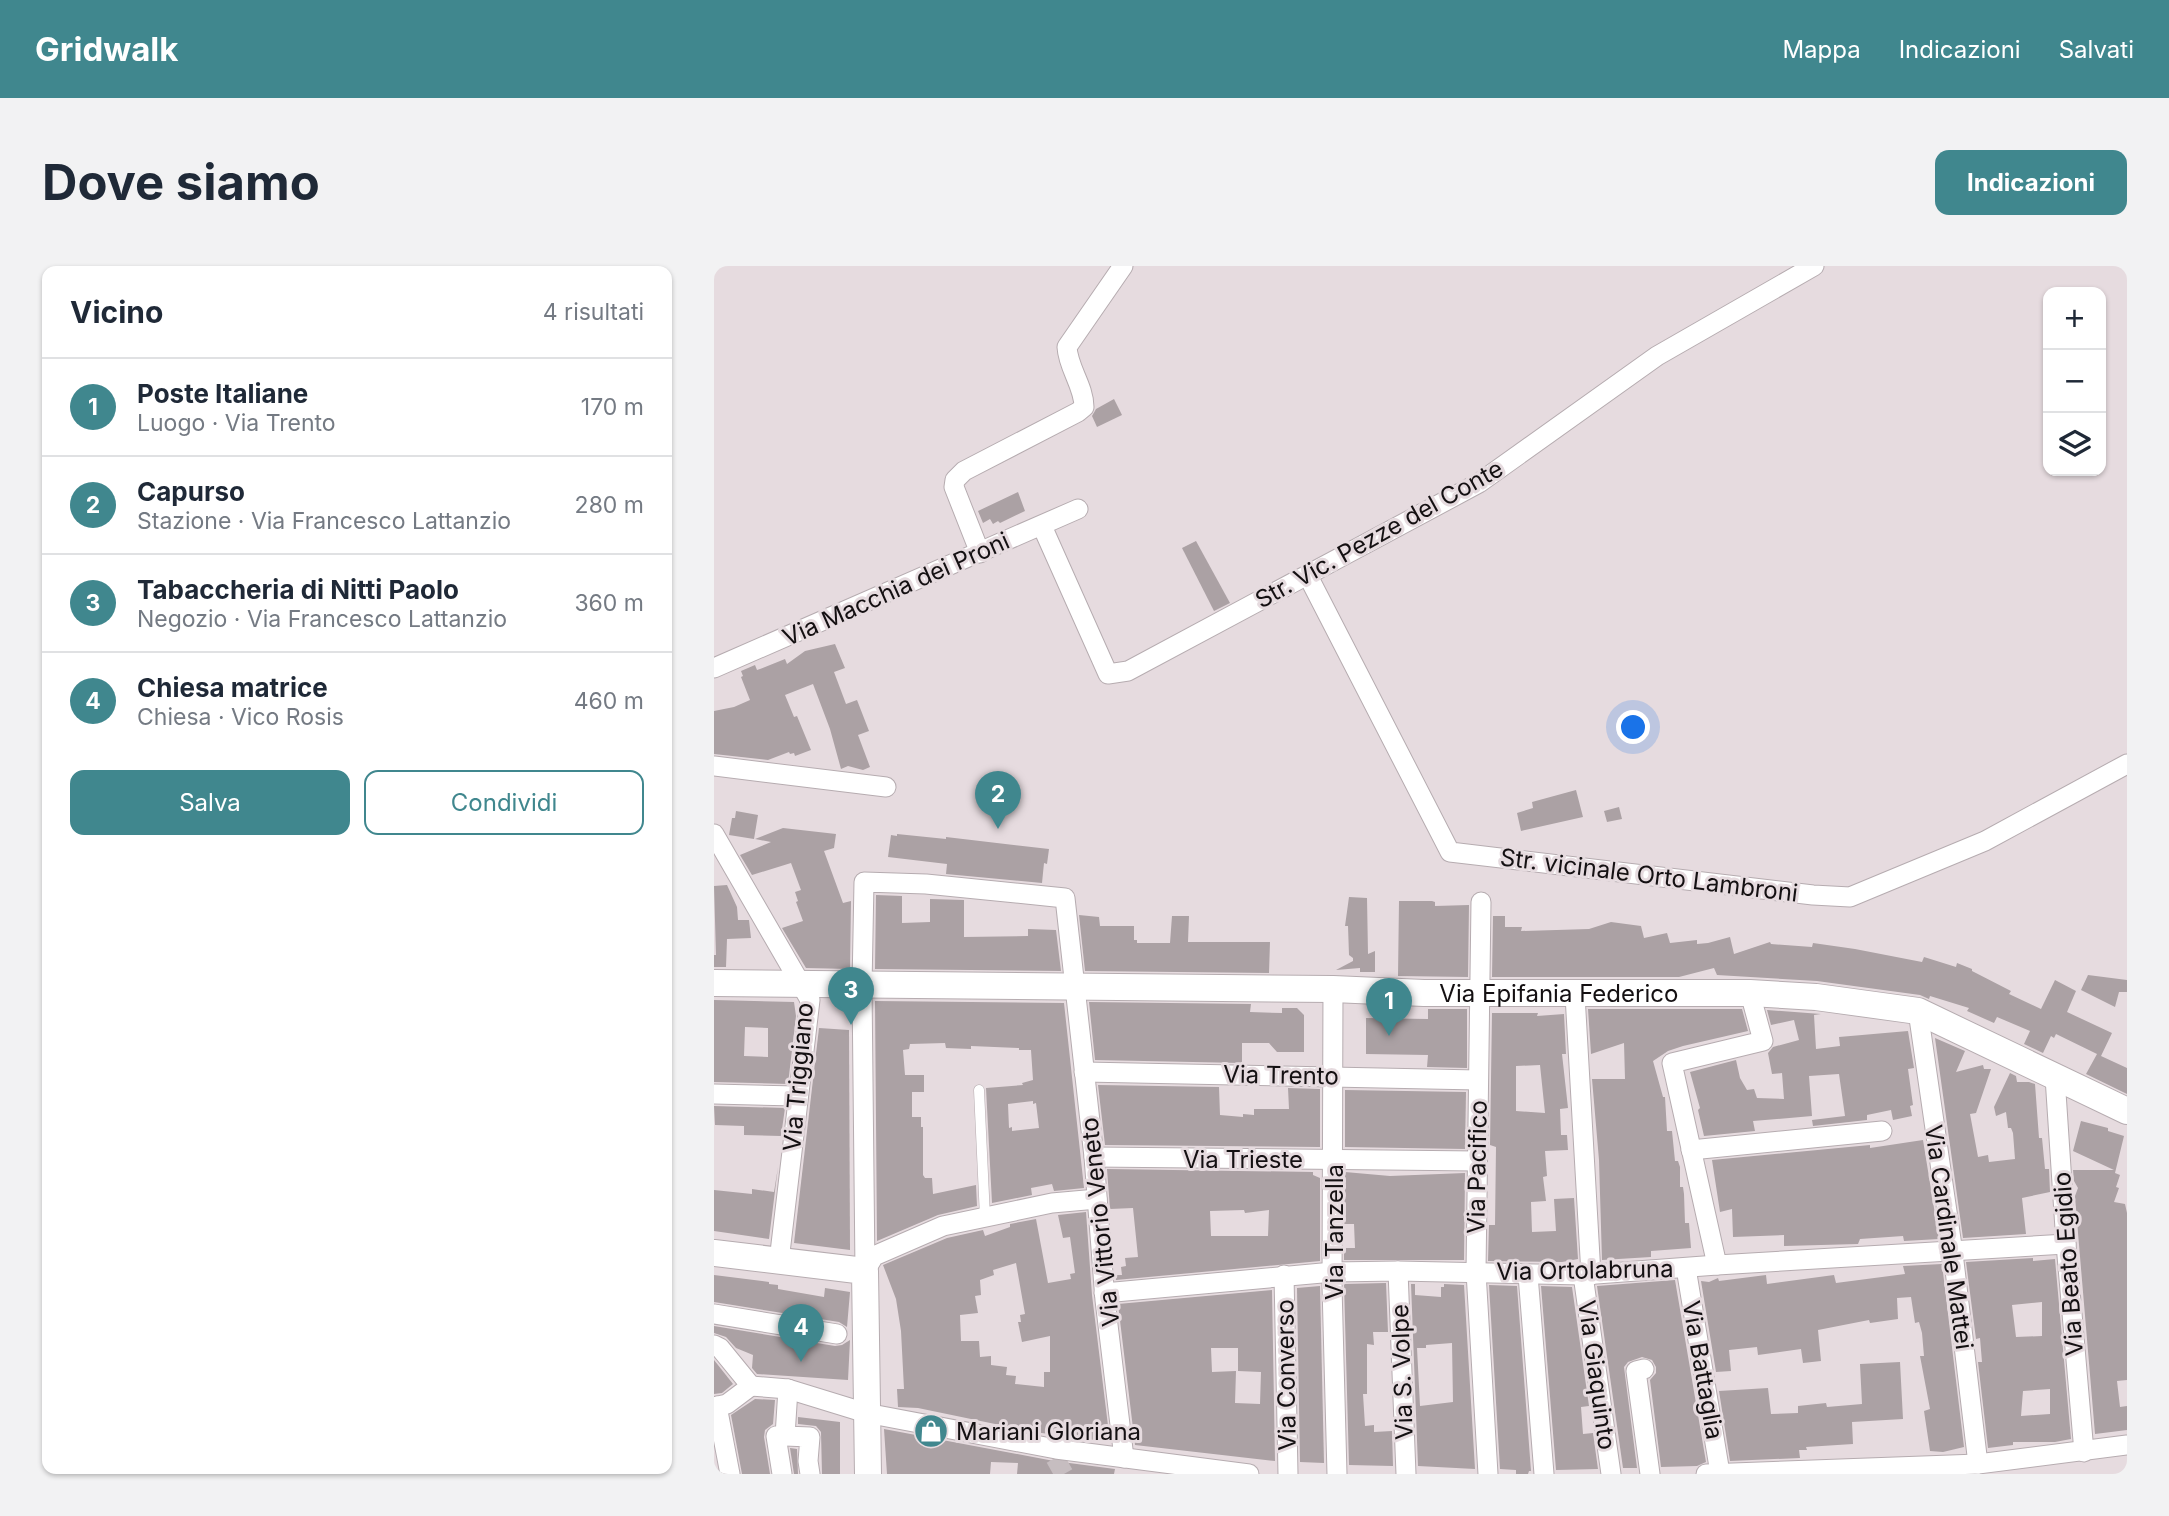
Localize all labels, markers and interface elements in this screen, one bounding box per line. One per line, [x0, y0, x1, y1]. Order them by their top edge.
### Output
text: Gridwalk [35, 29, 178, 69]
text: Mappa [1782, 35, 1861, 64]
text: Indicazioni [1899, 35, 2021, 64]
text: Salvati [2059, 35, 2134, 64]
button: Indicazioni [1935, 150, 2127, 215]
text: Dove siamo [42, 153, 320, 212]
map controls [2043, 287, 2106, 476]
button: + [2043, 287, 2106, 350]
text: Vicino [70, 294, 163, 330]
text: 4 risultati [543, 298, 644, 326]
button: − [2043, 350, 2106, 413]
text: Poste Italiane [137, 378, 308, 409]
text: 1 [88, 393, 98, 421]
text: 170 m [581, 393, 644, 421]
text: Luogo · Via Trento [137, 409, 336, 437]
button: layers [2043, 413, 2106, 476]
street label: Str. Vic. Pezze del Conte [1250, 454, 1508, 614]
text: Capurso [137, 476, 245, 507]
text: 2 [86, 491, 100, 519]
text: 280 m [575, 491, 644, 519]
text: Stazione · Via Francesco Lattanzio [137, 507, 511, 535]
street label: Via Macchia dei Proni [778, 526, 1014, 652]
text: Tabaccheria di Nitti Paolo [137, 574, 459, 605]
text: 3 [86, 589, 100, 617]
text: 360 m [574, 589, 644, 617]
text: Negozio · Via Francesco Lattanzio [137, 605, 507, 633]
text: Chiesa matrice [137, 672, 328, 703]
text: 4 [85, 687, 101, 715]
text: 460 m [574, 687, 644, 715]
text: Chiesa · Vico Rosis [137, 703, 344, 731]
your location [1616, 710, 1650, 744]
button: Salva [70, 770, 350, 835]
button: Condividi [364, 770, 644, 835]
pin: 2 [975, 771, 1021, 829]
street label: Str. vicinale Orto Lambroni [1498, 842, 1800, 908]
pin: 3 [828, 967, 874, 1025]
pin: 1 [1366, 978, 1412, 1036]
street label: Via Epifania Federico [1439, 979, 1678, 1008]
street label: Via Triggiano [777, 1001, 819, 1153]
street label: Via Trento [1223, 1059, 1339, 1091]
street label: Via Pacifico [1461, 1100, 1493, 1234]
street label: Via Vittorio Veneto [1075, 1116, 1125, 1328]
street label: Via Cardinale Mattei [1919, 1123, 1979, 1351]
street label: Via Trieste [1183, 1145, 1303, 1174]
street label: Via Tanzella [1320, 1164, 1349, 1300]
street label: Via Beato Egidio [2047, 1171, 2089, 1357]
street label: Via Ortolabruna [1496, 1254, 1674, 1286]
street label: Via Giaquinto [1572, 1298, 1622, 1452]
street label: Via Battaglia [1677, 1298, 1729, 1442]
street label: Via Converso [1270, 1299, 1302, 1451]
pin: 4 [778, 1304, 824, 1362]
street label: Via S. Volpe [1385, 1304, 1419, 1440]
shop icon: Mariani Gloriana [912, 1412, 950, 1450]
place label: Mariani Gloriana [956, 1417, 1141, 1446]

